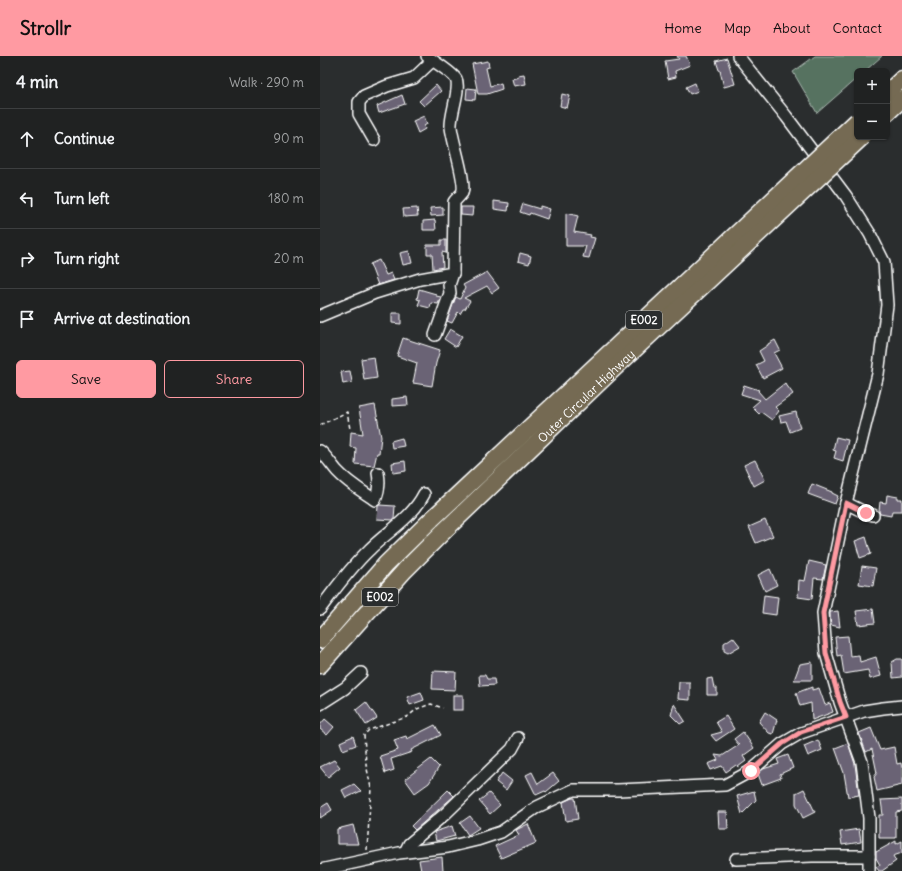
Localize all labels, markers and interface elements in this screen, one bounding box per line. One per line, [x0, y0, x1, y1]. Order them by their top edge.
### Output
text: Strollr [20, 16, 71, 40]
text: Home [664, 19, 702, 37]
text: Map [724, 19, 751, 37]
text: About [773, 19, 811, 37]
text: Contact [833, 19, 882, 37]
map controls [854, 68, 890, 140]
button: + [854, 68, 890, 104]
text: 4 min [16, 71, 58, 93]
text: Walk · 290 m [229, 74, 304, 91]
button: − [854, 104, 890, 140]
icon: ahead [16, 128, 38, 150]
text: Continue [54, 129, 115, 148]
text: 90 m [273, 130, 304, 147]
icon: left [16, 188, 38, 210]
text: Turn left [54, 189, 109, 208]
text: 180 m [268, 190, 304, 207]
icon: right [16, 248, 38, 270]
text: Turn right [54, 249, 119, 268]
text: 20 m [274, 250, 304, 267]
icon: arrive [16, 308, 38, 330]
text: Arrive at destination [54, 309, 190, 328]
road number: E002 [626, 311, 662, 329]
street label: Outer Circular Highway [534, 346, 637, 445]
button: Save [16, 360, 156, 398]
button: Share [164, 360, 304, 398]
route end [857, 504, 875, 522]
road number: E002 [362, 588, 398, 606]
route start [742, 762, 760, 780]

